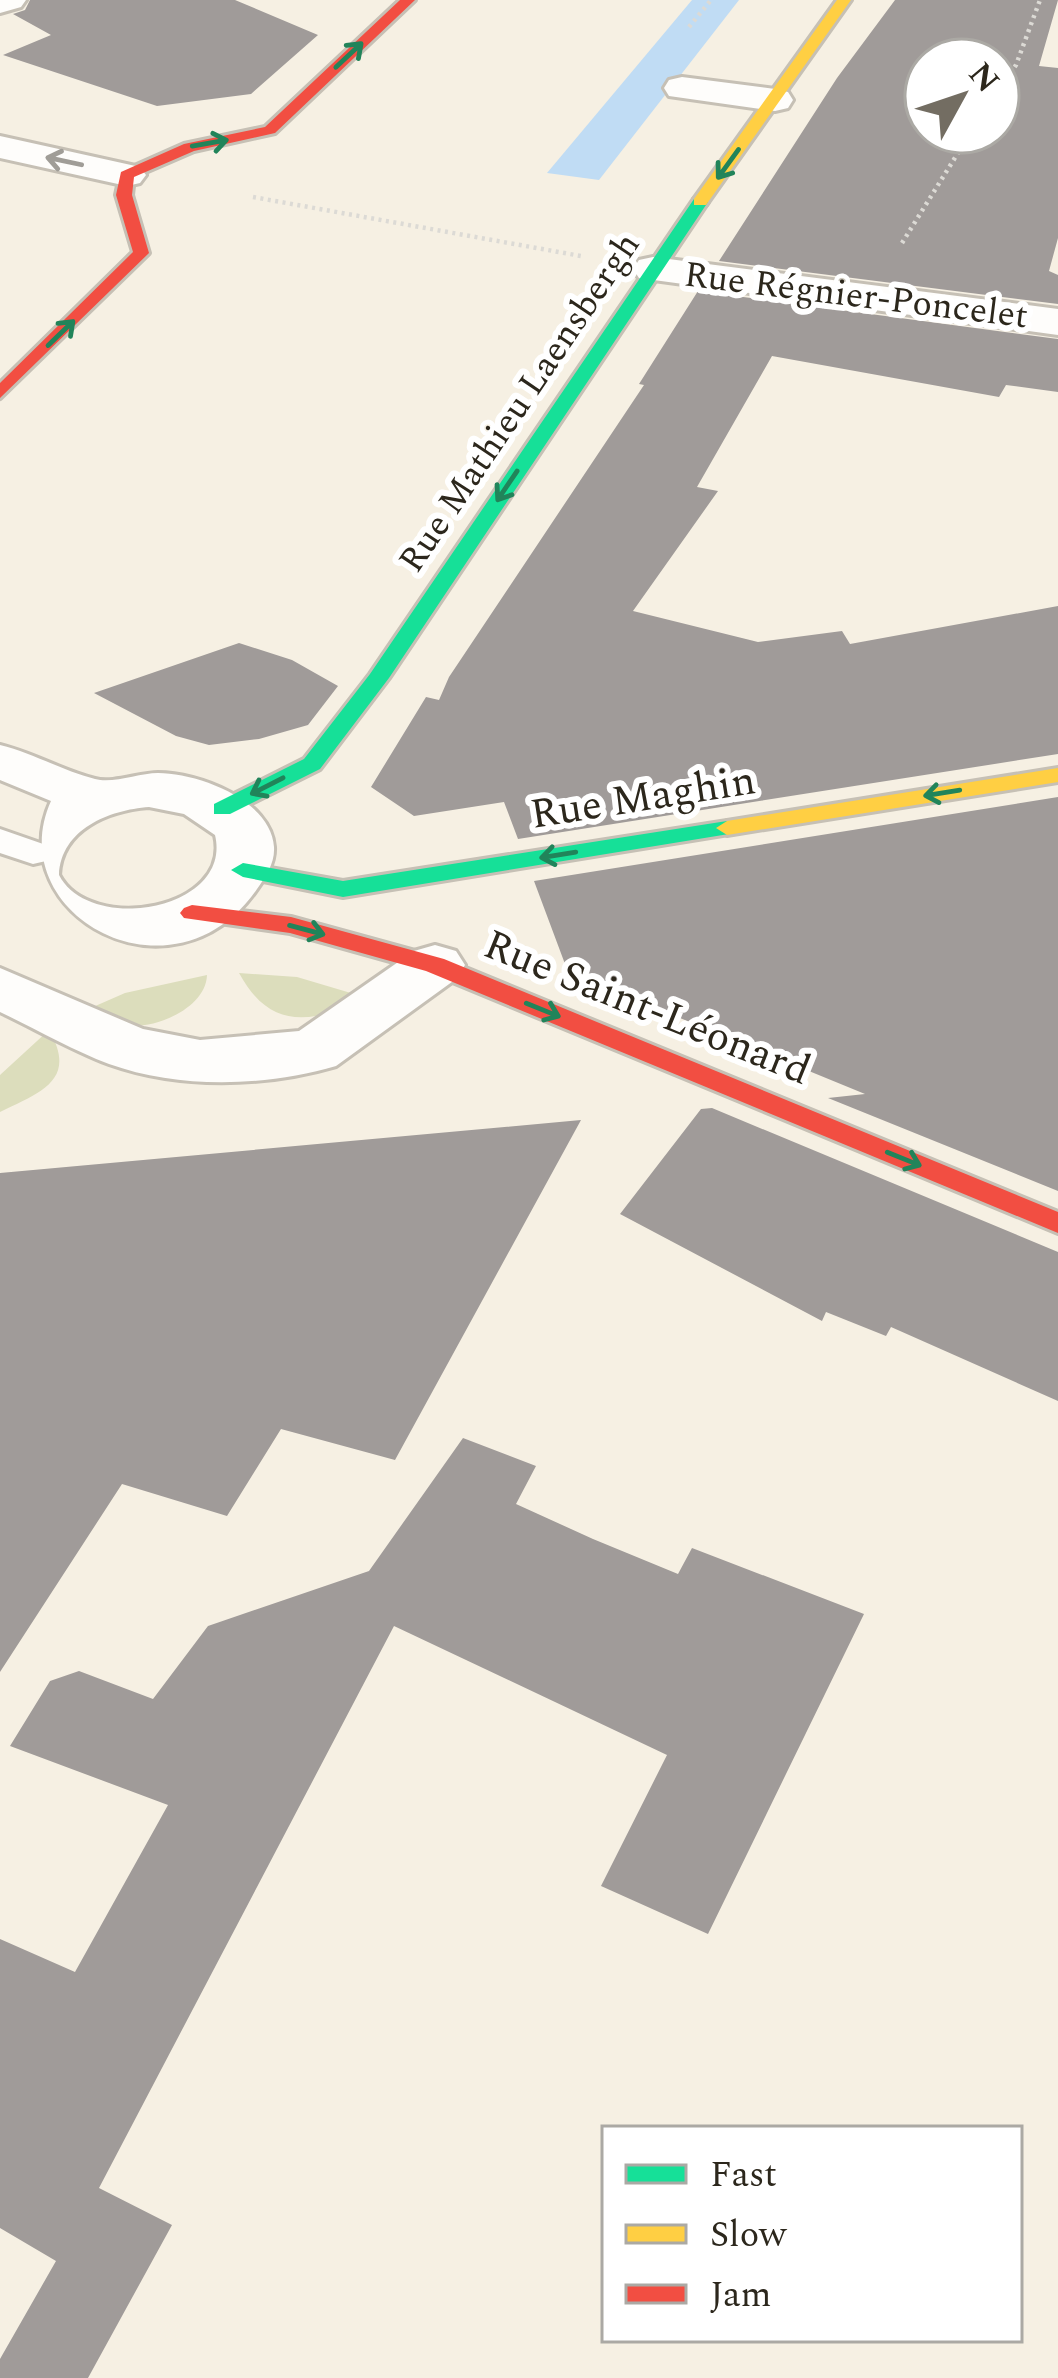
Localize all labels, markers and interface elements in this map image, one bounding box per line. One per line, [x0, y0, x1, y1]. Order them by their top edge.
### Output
north arrow [902, 36, 1022, 156]
one-way arrow [334, 42, 364, 70]
text: N [956, 52, 1011, 104]
one-way arrow [189, 131, 228, 153]
one-way arrow [716, 147, 741, 180]
one-way arrow [45, 148, 83, 171]
street label: Rue Mathieu Laensbergh [385, 222, 655, 584]
street label: Rue Régnier-Poncelet [681, 248, 1031, 344]
one-way arrow [46, 319, 75, 347]
one-way arrow [495, 468, 520, 502]
street label: Rue Maghin [526, 749, 760, 847]
one-way arrow [250, 776, 286, 799]
one-way arrow [924, 782, 963, 805]
one-way arrow [539, 844, 578, 867]
street label: Rue Saint-Léonard [474, 914, 820, 1102]
one-way arrow [288, 920, 326, 942]
one-way arrow [524, 1001, 561, 1022]
one-way arrow [884, 1150, 921, 1171]
legend [602, 2126, 1022, 2342]
text: Fast [710, 2148, 777, 2203]
text: Slow [710, 2208, 787, 2263]
text: Jam [710, 2268, 772, 2323]

